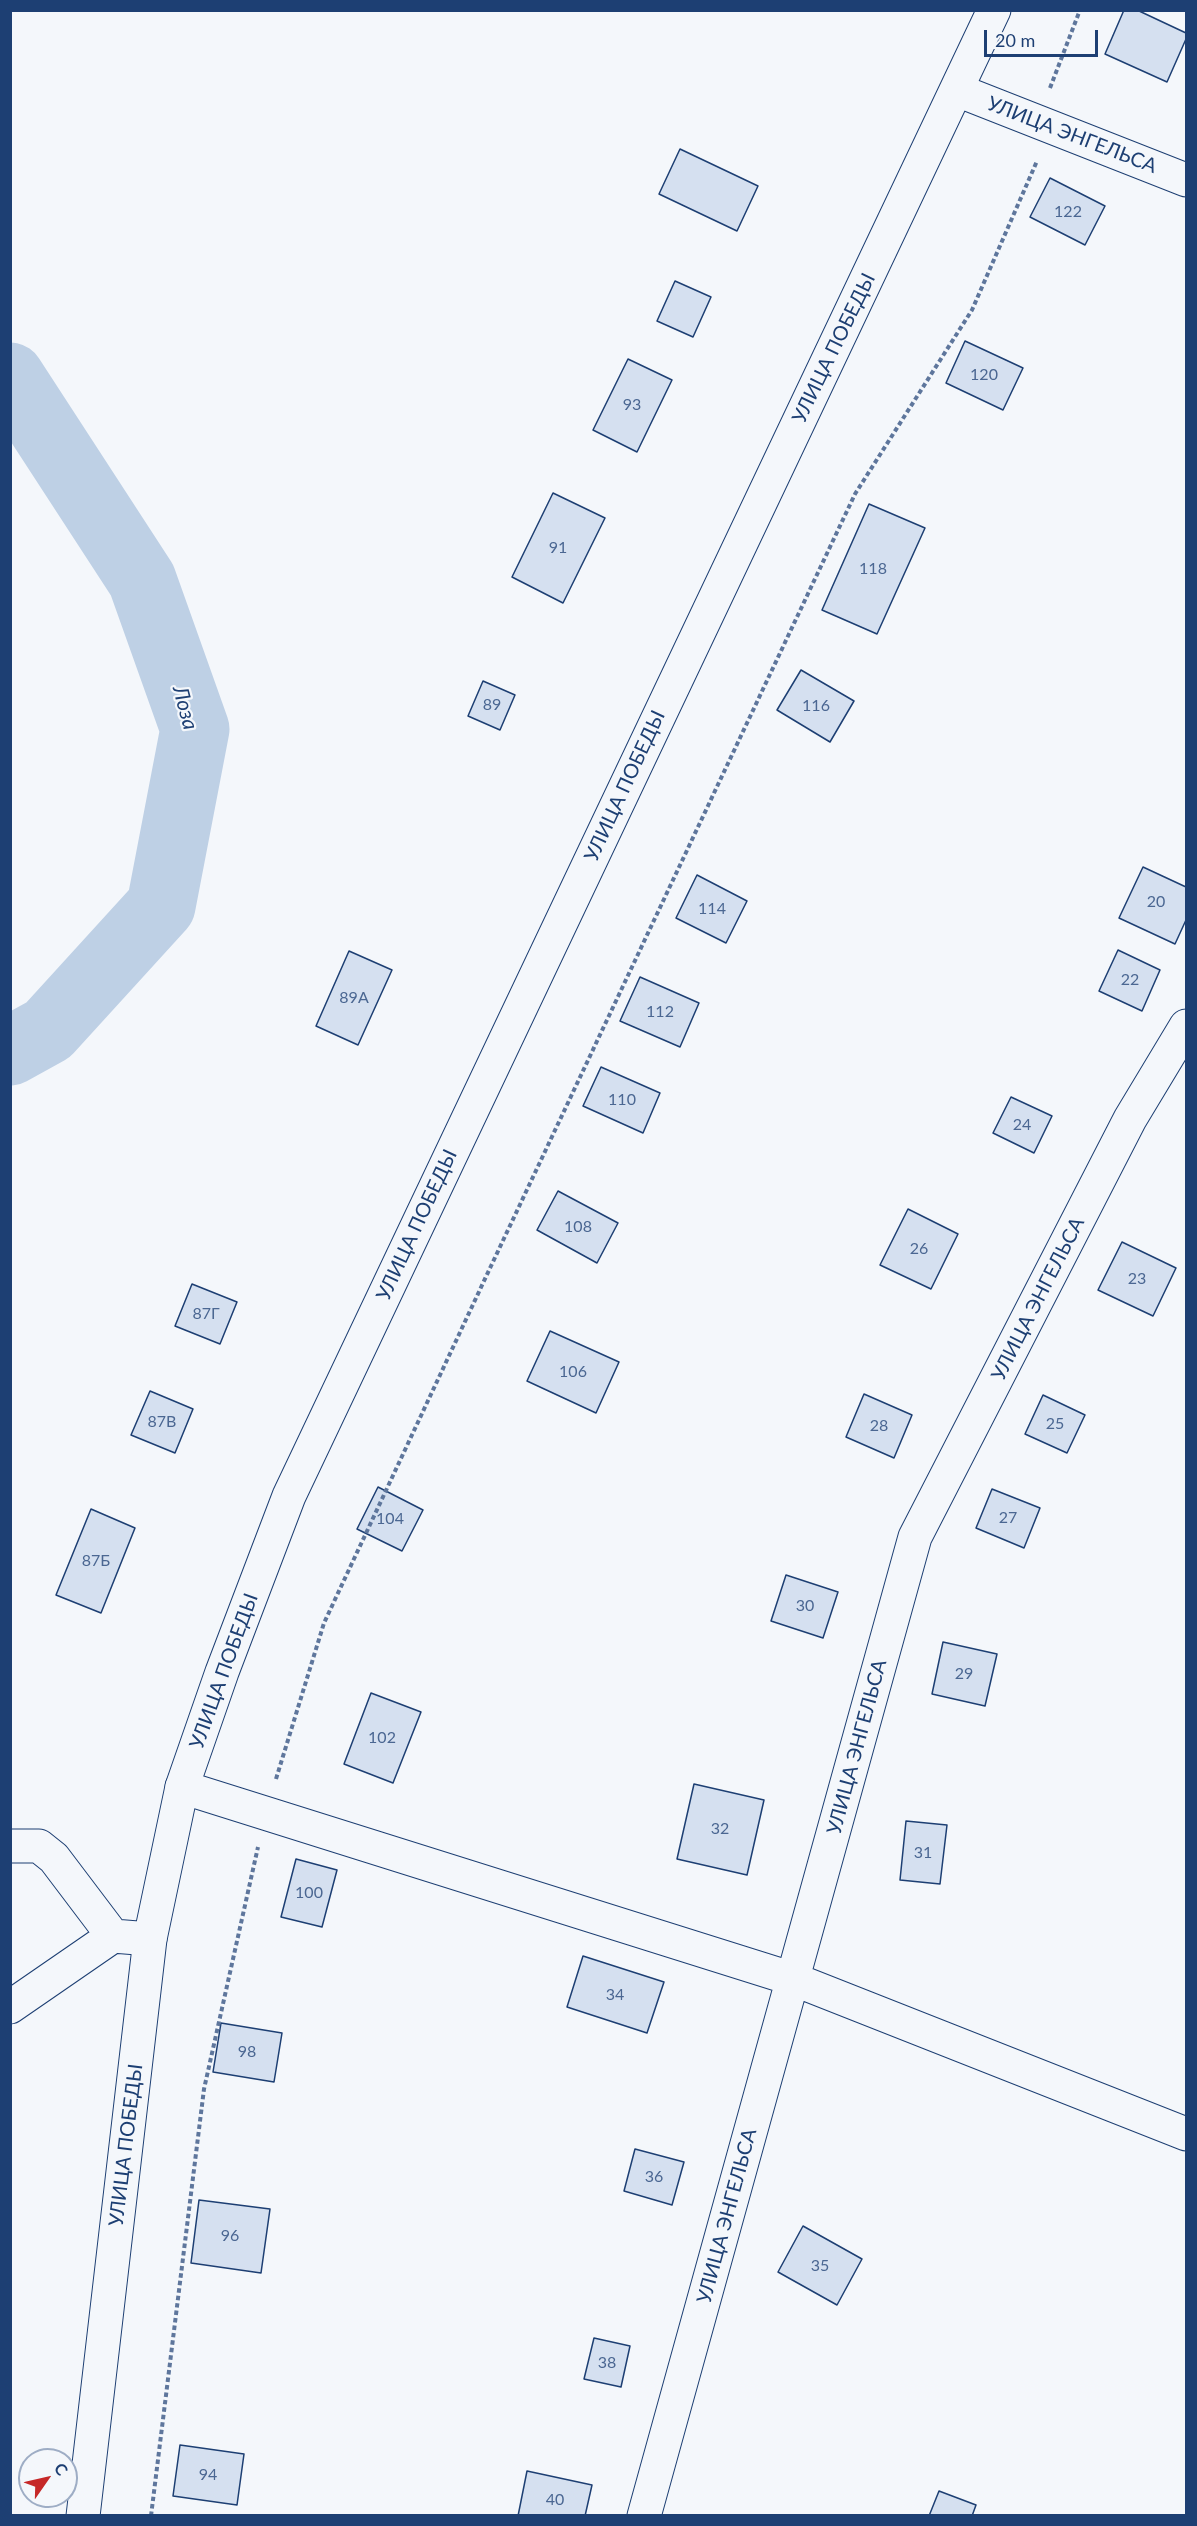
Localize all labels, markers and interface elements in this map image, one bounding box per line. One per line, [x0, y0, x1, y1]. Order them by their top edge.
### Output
scale bar [987, 18, 1101, 56]
text: 20 m [995, 29, 1035, 51]
street label: УЛИЦА ЭНГЕЛЬСА [984, 92, 1160, 178]
house number: 122 [1054, 202, 1082, 222]
street label: УЛИЦА ПОБЕДЫ [787, 269, 881, 427]
house number: 120 [970, 365, 998, 385]
house number: 93 [623, 395, 641, 415]
house number: 91 [549, 538, 567, 558]
house number: 118 [859, 559, 887, 579]
water label: Лоза [167, 683, 203, 733]
house number: 89 [483, 695, 501, 715]
house number: 116 [802, 696, 830, 716]
street label: УЛИЦА ПОБЕДЫ [580, 707, 670, 865]
house number: 20 [1147, 892, 1165, 912]
house number: 114 [698, 899, 726, 919]
house number: 22 [1121, 970, 1139, 990]
house number: 89А [339, 988, 369, 1008]
house number: 112 [646, 1002, 674, 1022]
house number: 110 [608, 1090, 636, 1110]
house number: 24 [1013, 1115, 1031, 1135]
street label: УЛИЦА ПОБЕДЫ [372, 1146, 462, 1304]
street label: УЛИЦА ЭНГЕЛЬСА [986, 1213, 1090, 1385]
house number: 108 [564, 1217, 592, 1237]
house number: 26 [910, 1239, 928, 1259]
house number: 23 [1128, 1269, 1146, 1289]
house number: 87Г [192, 1304, 220, 1324]
house number: 106 [559, 1362, 587, 1382]
house number: 87В [148, 1412, 176, 1432]
house number: 25 [1046, 1414, 1064, 1434]
house number: 28 [870, 1416, 888, 1436]
house number: 27 [999, 1508, 1017, 1528]
house number: 104 [376, 1509, 404, 1529]
house number: 87Б [82, 1551, 110, 1571]
street label: УЛИЦА ПОБЕДЫ [185, 1590, 263, 1752]
house number: 30 [796, 1596, 814, 1616]
street label: УЛИЦА ЭНГЕЛЬСА [822, 1657, 892, 1837]
house number: 29 [955, 1664, 973, 1684]
house number: 102 [368, 1728, 396, 1748]
house number: 32 [711, 1819, 729, 1839]
house number: 31 [914, 1843, 932, 1863]
house number: 100 [295, 1883, 323, 1903]
house number: 34 [606, 1985, 624, 2005]
house number: 98 [238, 2042, 256, 2062]
street label: УЛИЦА ПОБЕДЫ [104, 2062, 148, 2228]
street label: УЛИЦА ЭНГЕЛЬСА [692, 2126, 762, 2306]
house number: 36 [645, 2167, 663, 2187]
house number: 96 [221, 2226, 239, 2246]
house number: 35 [811, 2256, 829, 2276]
house number: 38 [598, 2353, 616, 2373]
north arrow [18, 2448, 78, 2508]
text: С [51, 2459, 73, 2478]
house number: 94 [199, 2465, 217, 2485]
house number: 40 [546, 2490, 564, 2510]

